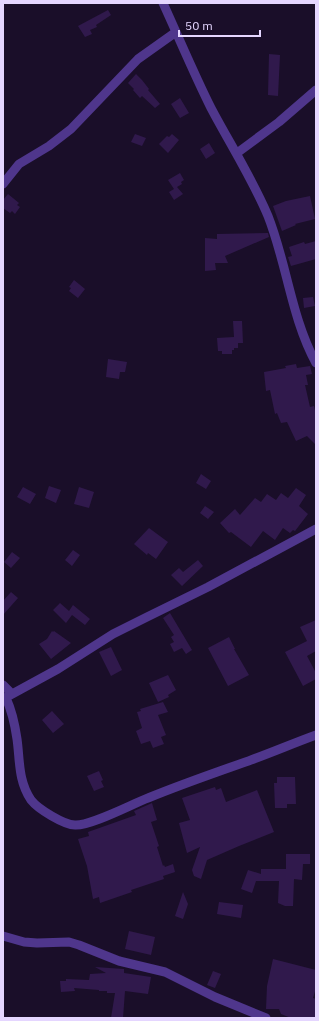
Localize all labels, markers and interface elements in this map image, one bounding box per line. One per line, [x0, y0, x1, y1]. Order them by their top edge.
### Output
scale bar [179, 12, 260, 38]
text: 50 m [185, 18, 213, 33]

